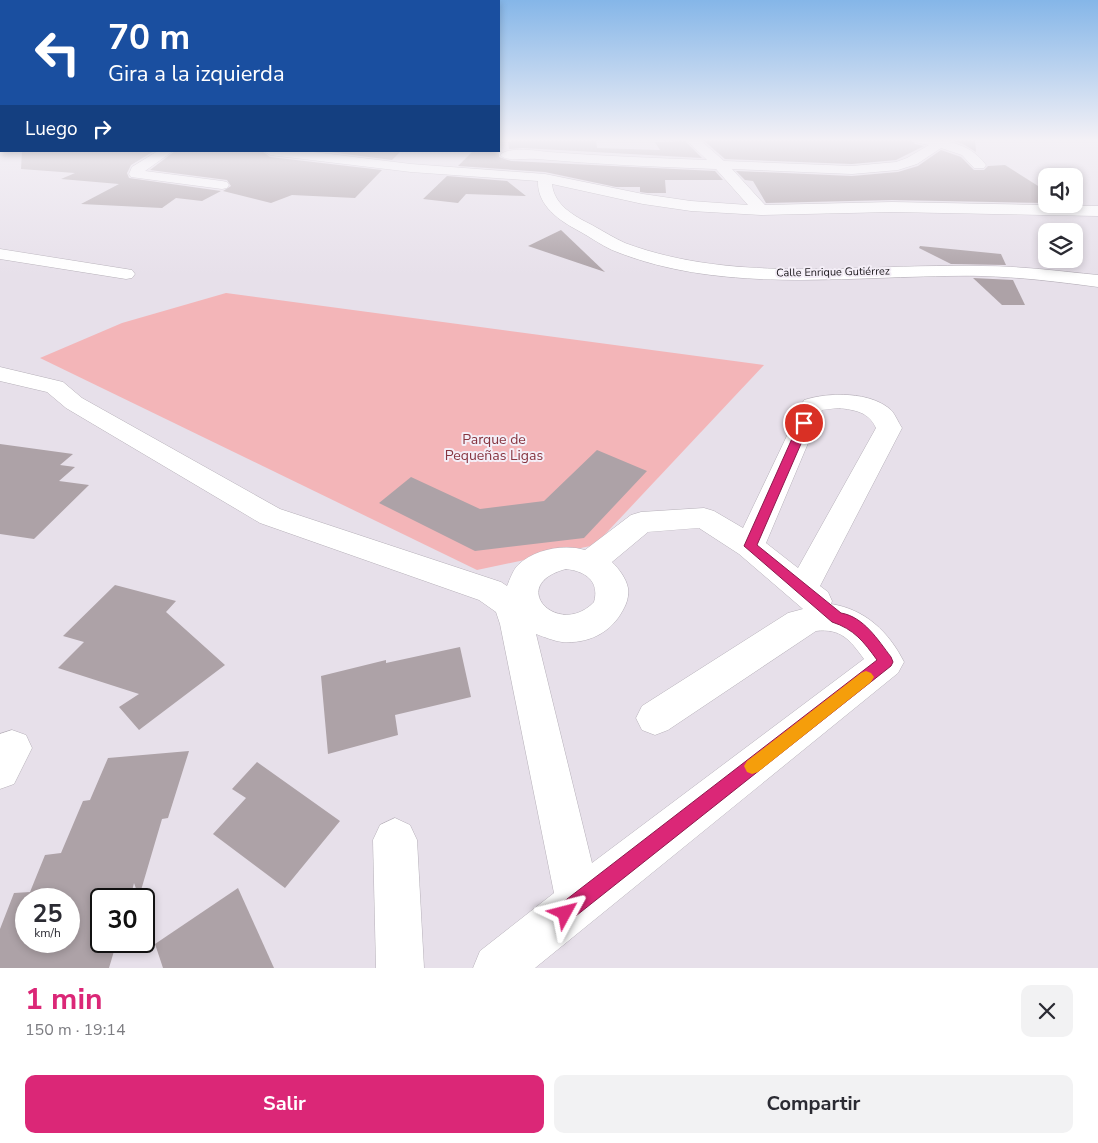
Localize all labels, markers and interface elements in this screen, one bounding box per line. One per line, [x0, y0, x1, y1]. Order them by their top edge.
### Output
text: 70 m [108, 14, 190, 61]
icon: left [25, 20, 90, 85]
text: Gira a la izquierda [108, 59, 285, 89]
icon: right [88, 115, 116, 143]
text: Luego [25, 116, 78, 142]
map controls [1038, 168, 1083, 268]
button: sound [1038, 168, 1083, 213]
button: layers [1038, 223, 1083, 268]
street label: Calle Enrique Gutiérrez [776, 264, 890, 280]
pin [783, 402, 825, 444]
icon: arrive [790, 409, 818, 437]
park label: Parque de Pequeñas Ligas [445, 430, 543, 465]
position arrow [538, 886, 590, 938]
speed limit sign: 30 [90, 888, 155, 953]
text: 25 [32, 897, 63, 931]
text: km/h [34, 925, 61, 941]
text: 1 min [25, 979, 103, 1020]
button: close [1021, 985, 1073, 1037]
text: 150 m · 19:14 [25, 1019, 126, 1041]
button: Salir [25, 1075, 544, 1133]
button: Compartir [554, 1075, 1073, 1133]

